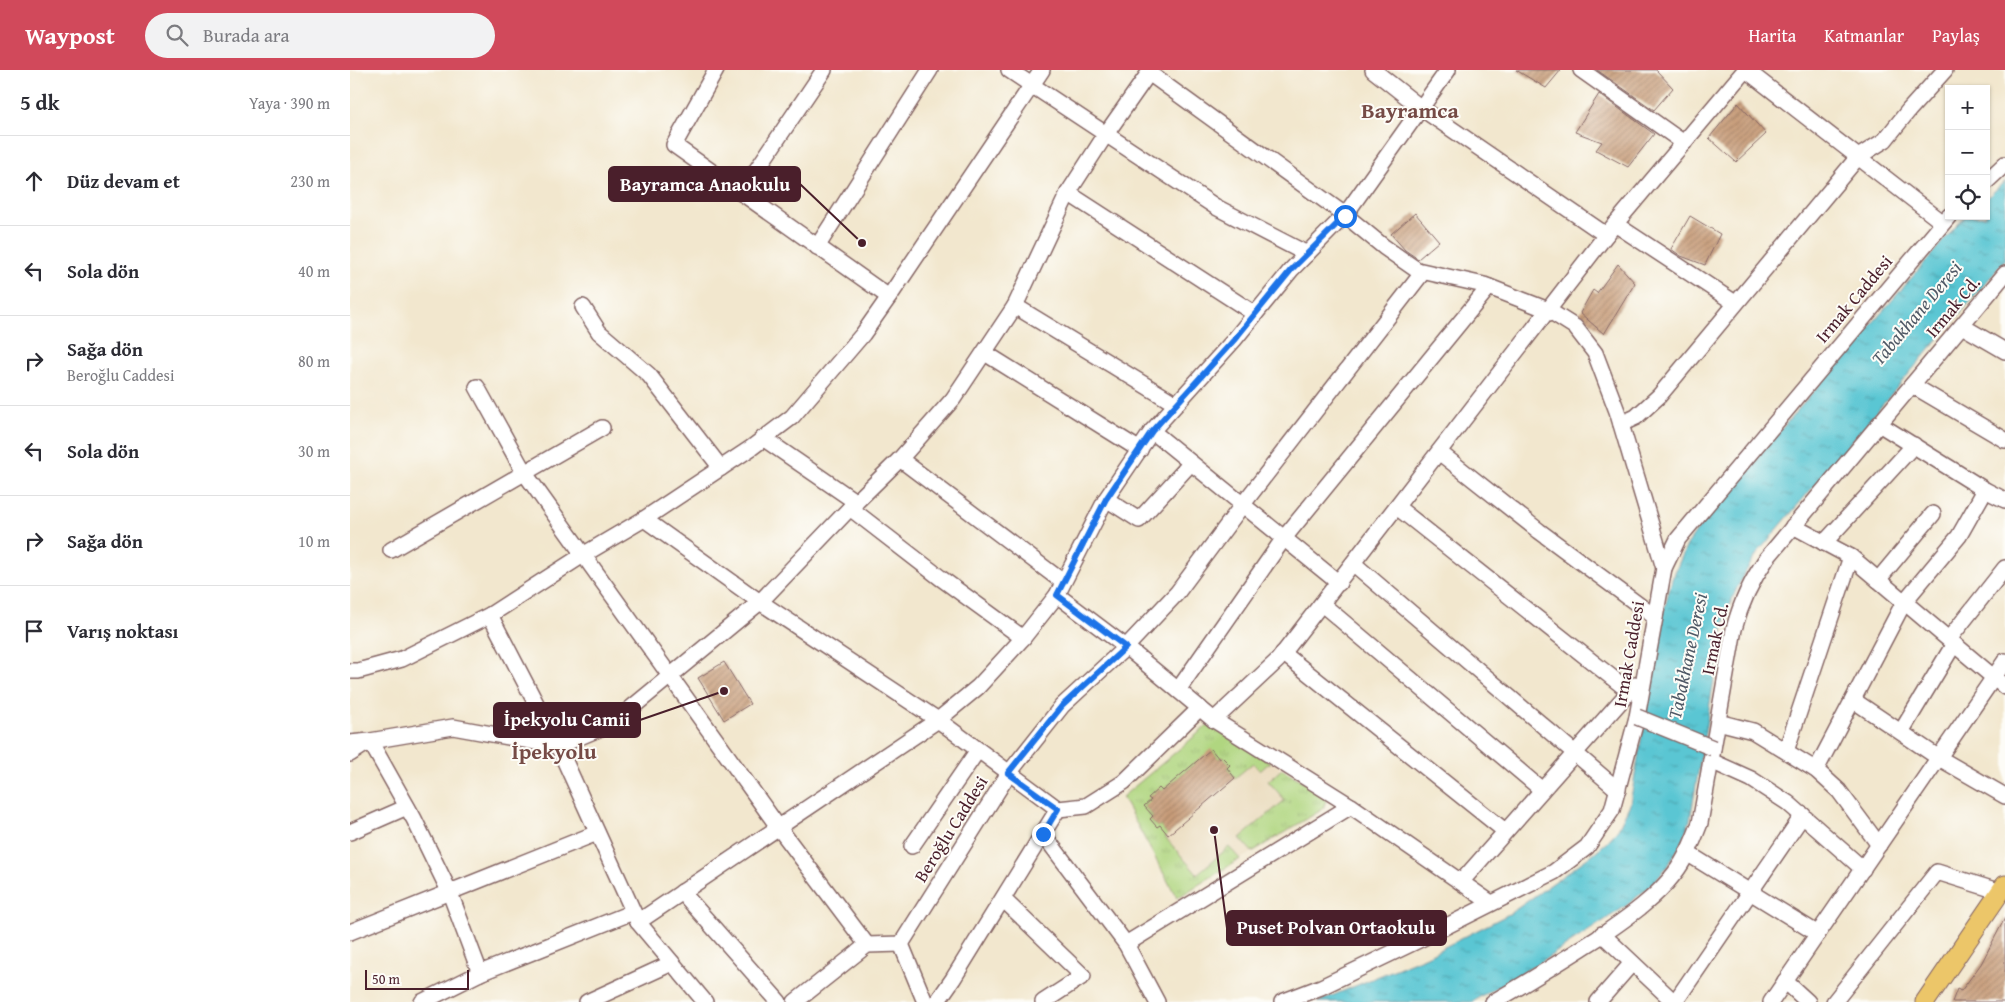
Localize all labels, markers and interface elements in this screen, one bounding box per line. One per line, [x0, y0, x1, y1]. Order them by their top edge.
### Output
search box [145, 13, 495, 58]
text: Waypost [25, 18, 115, 53]
icon: search [163, 21, 191, 49]
text: Burada ara [203, 21, 290, 49]
text: Harita [1749, 22, 1796, 49]
text: Katmanlar [1824, 22, 1904, 49]
text: Paylaş [1932, 22, 1980, 49]
map controls [1945, 85, 1990, 220]
button: + [1945, 85, 1990, 130]
text: 5 dk [20, 87, 60, 118]
text: Yaya · 390 m [249, 91, 330, 115]
district label: Bayramca [1361, 94, 1460, 126]
button: − [1945, 130, 1990, 175]
icon: ahead [20, 167, 48, 195]
text: Düz devam et [67, 167, 180, 195]
callout: Bayramca Anaokulu [609, 167, 800, 201]
text: 230 m [290, 169, 330, 193]
text: Bayramca Anaokulu [620, 170, 790, 198]
button: locate [1945, 175, 1990, 220]
route start [1334, 205, 1357, 228]
street label: Irmak Caddesi [1809, 249, 1898, 349]
water label: Tabakhane Deresi [1864, 255, 1968, 371]
icon: left [20, 257, 48, 285]
text: Sola dön [67, 257, 139, 285]
text: 40 m [298, 259, 330, 283]
street label: Irmak Cd. [1919, 270, 1986, 343]
text: Sağa dön [67, 335, 143, 363]
icon: right [20, 347, 48, 375]
text: 80 m [298, 349, 330, 373]
text: Beroğlu Caddesi [67, 363, 174, 387]
icon: left [20, 437, 48, 465]
text: Sola dön [67, 437, 139, 465]
text: 30 m [298, 439, 330, 463]
icon: right [20, 527, 48, 555]
text: Sağa dön [67, 527, 143, 555]
text: 10 m [298, 529, 330, 553]
water label: Tabakhane Deresi [1660, 590, 1714, 722]
street label: Irmak Caddesi [1606, 599, 1651, 709]
street label: Irmak Cd. [1694, 600, 1735, 677]
icon: arrive [20, 617, 48, 645]
text: Varış noktası [67, 617, 178, 645]
callout: İpekyolu Camii [494, 703, 640, 737]
text: İpekyolu Camii [504, 705, 630, 733]
district label: İpekyolu [511, 735, 597, 767]
street label: Beroğlu Caddesi [907, 770, 994, 887]
route end [1032, 823, 1055, 846]
callout: Puset Polvan Ortaokulu [1227, 911, 1446, 945]
text: Puset Polvan Ortaokulu [1237, 913, 1435, 941]
scale bar [365, 967, 469, 990]
text: 50 m [372, 969, 400, 989]

